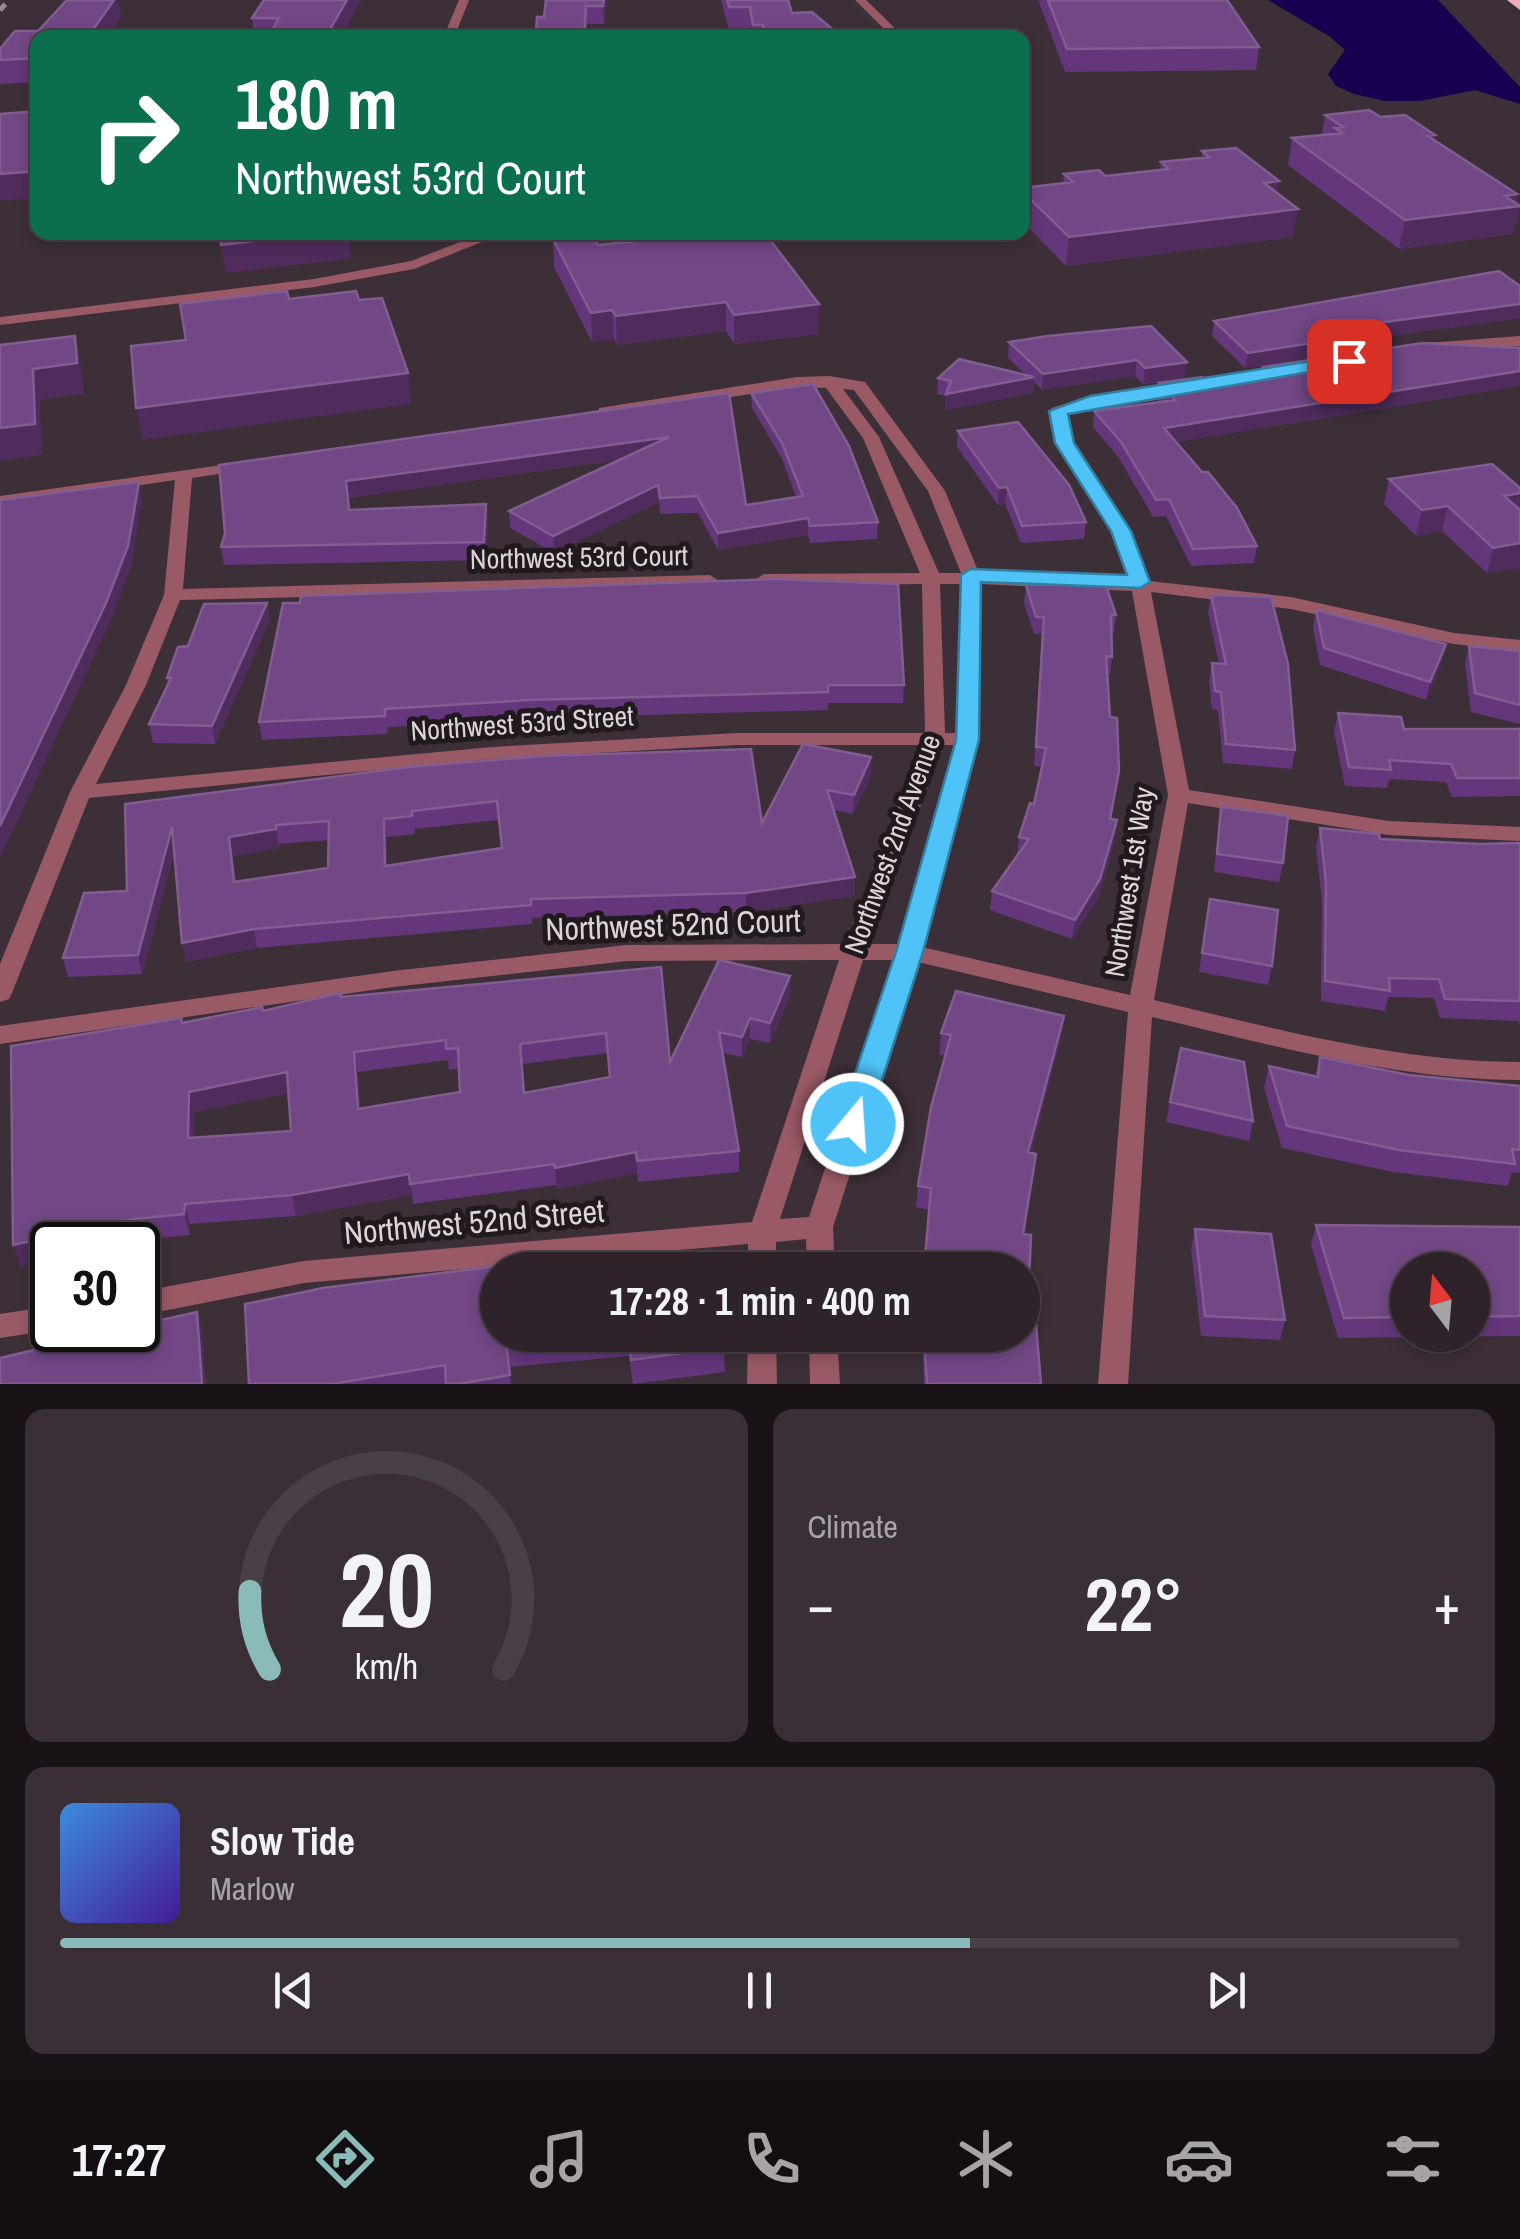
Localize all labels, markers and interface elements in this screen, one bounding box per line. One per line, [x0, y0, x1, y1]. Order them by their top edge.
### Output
text: 180 m [235, 57, 398, 151]
icon: right [70, 70, 200, 200]
text: Northwest 53rd Court [235, 147, 586, 208]
pin [1307, 319, 1392, 404]
icon: arrive [1322, 334, 1377, 389]
street label: Northwest 53rd Court [470, 536, 688, 578]
street label: Northwest 53rd Street [409, 696, 635, 750]
street label: Northwest 2nd Avenue [835, 729, 949, 959]
street label: Northwest 1st Way [1095, 784, 1163, 980]
street label: Northwest 52nd Court [545, 899, 801, 950]
position arrow [801, 1072, 905, 1176]
street label: Northwest 52nd Street [342, 1189, 606, 1254]
speed limit sign: 30 [30, 1222, 160, 1352]
north arrow [1390, 1252, 1490, 1352]
map controls [1390, 1252, 1490, 1352]
text: 17:28 · 1 min · 400 m [609, 1276, 911, 1327]
text: Climate [808, 1505, 898, 1548]
text: 20 [339, 1519, 434, 1659]
text: 22° [1085, 1553, 1183, 1654]
text: − [808, 1567, 834, 1641]
text: + [1434, 1567, 1460, 1641]
text: km/h [354, 1642, 418, 1690]
text: Slow Tide [210, 1816, 355, 1867]
text: Marlow [210, 1867, 295, 1910]
icon: previous [266, 1963, 321, 2018]
icon: pause [732, 1963, 787, 2018]
icon: next [1199, 1963, 1254, 2018]
icon: directions [310, 2124, 380, 2194]
icon: music [524, 2124, 594, 2194]
icon: phone [737, 2124, 807, 2194]
icon: climate [951, 2124, 1021, 2194]
icon: car [1164, 2124, 1234, 2194]
icon: filters [1378, 2124, 1448, 2194]
text: 17:27 [72, 2129, 166, 2190]

